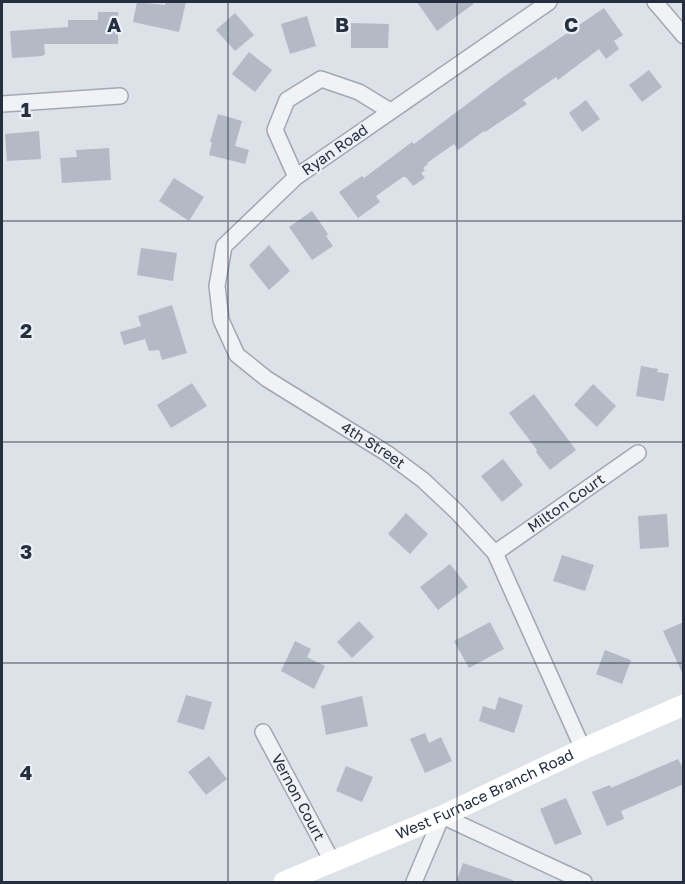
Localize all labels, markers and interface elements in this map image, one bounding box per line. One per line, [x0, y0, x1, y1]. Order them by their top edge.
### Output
text: A [107, 12, 121, 36]
text: B [335, 12, 349, 36]
text: C [564, 12, 578, 36]
text: 1 [21, 97, 31, 121]
street label: Ryan Road [298, 120, 371, 178]
text: 2 [20, 318, 32, 342]
street label: 4th Street [338, 417, 409, 472]
street label: Milton Court [524, 469, 608, 535]
text: 3 [20, 539, 32, 563]
street label: West Furnace Branch Road [393, 745, 576, 842]
street label: Vernon Court [268, 750, 329, 843]
text: 4 [20, 760, 32, 784]

